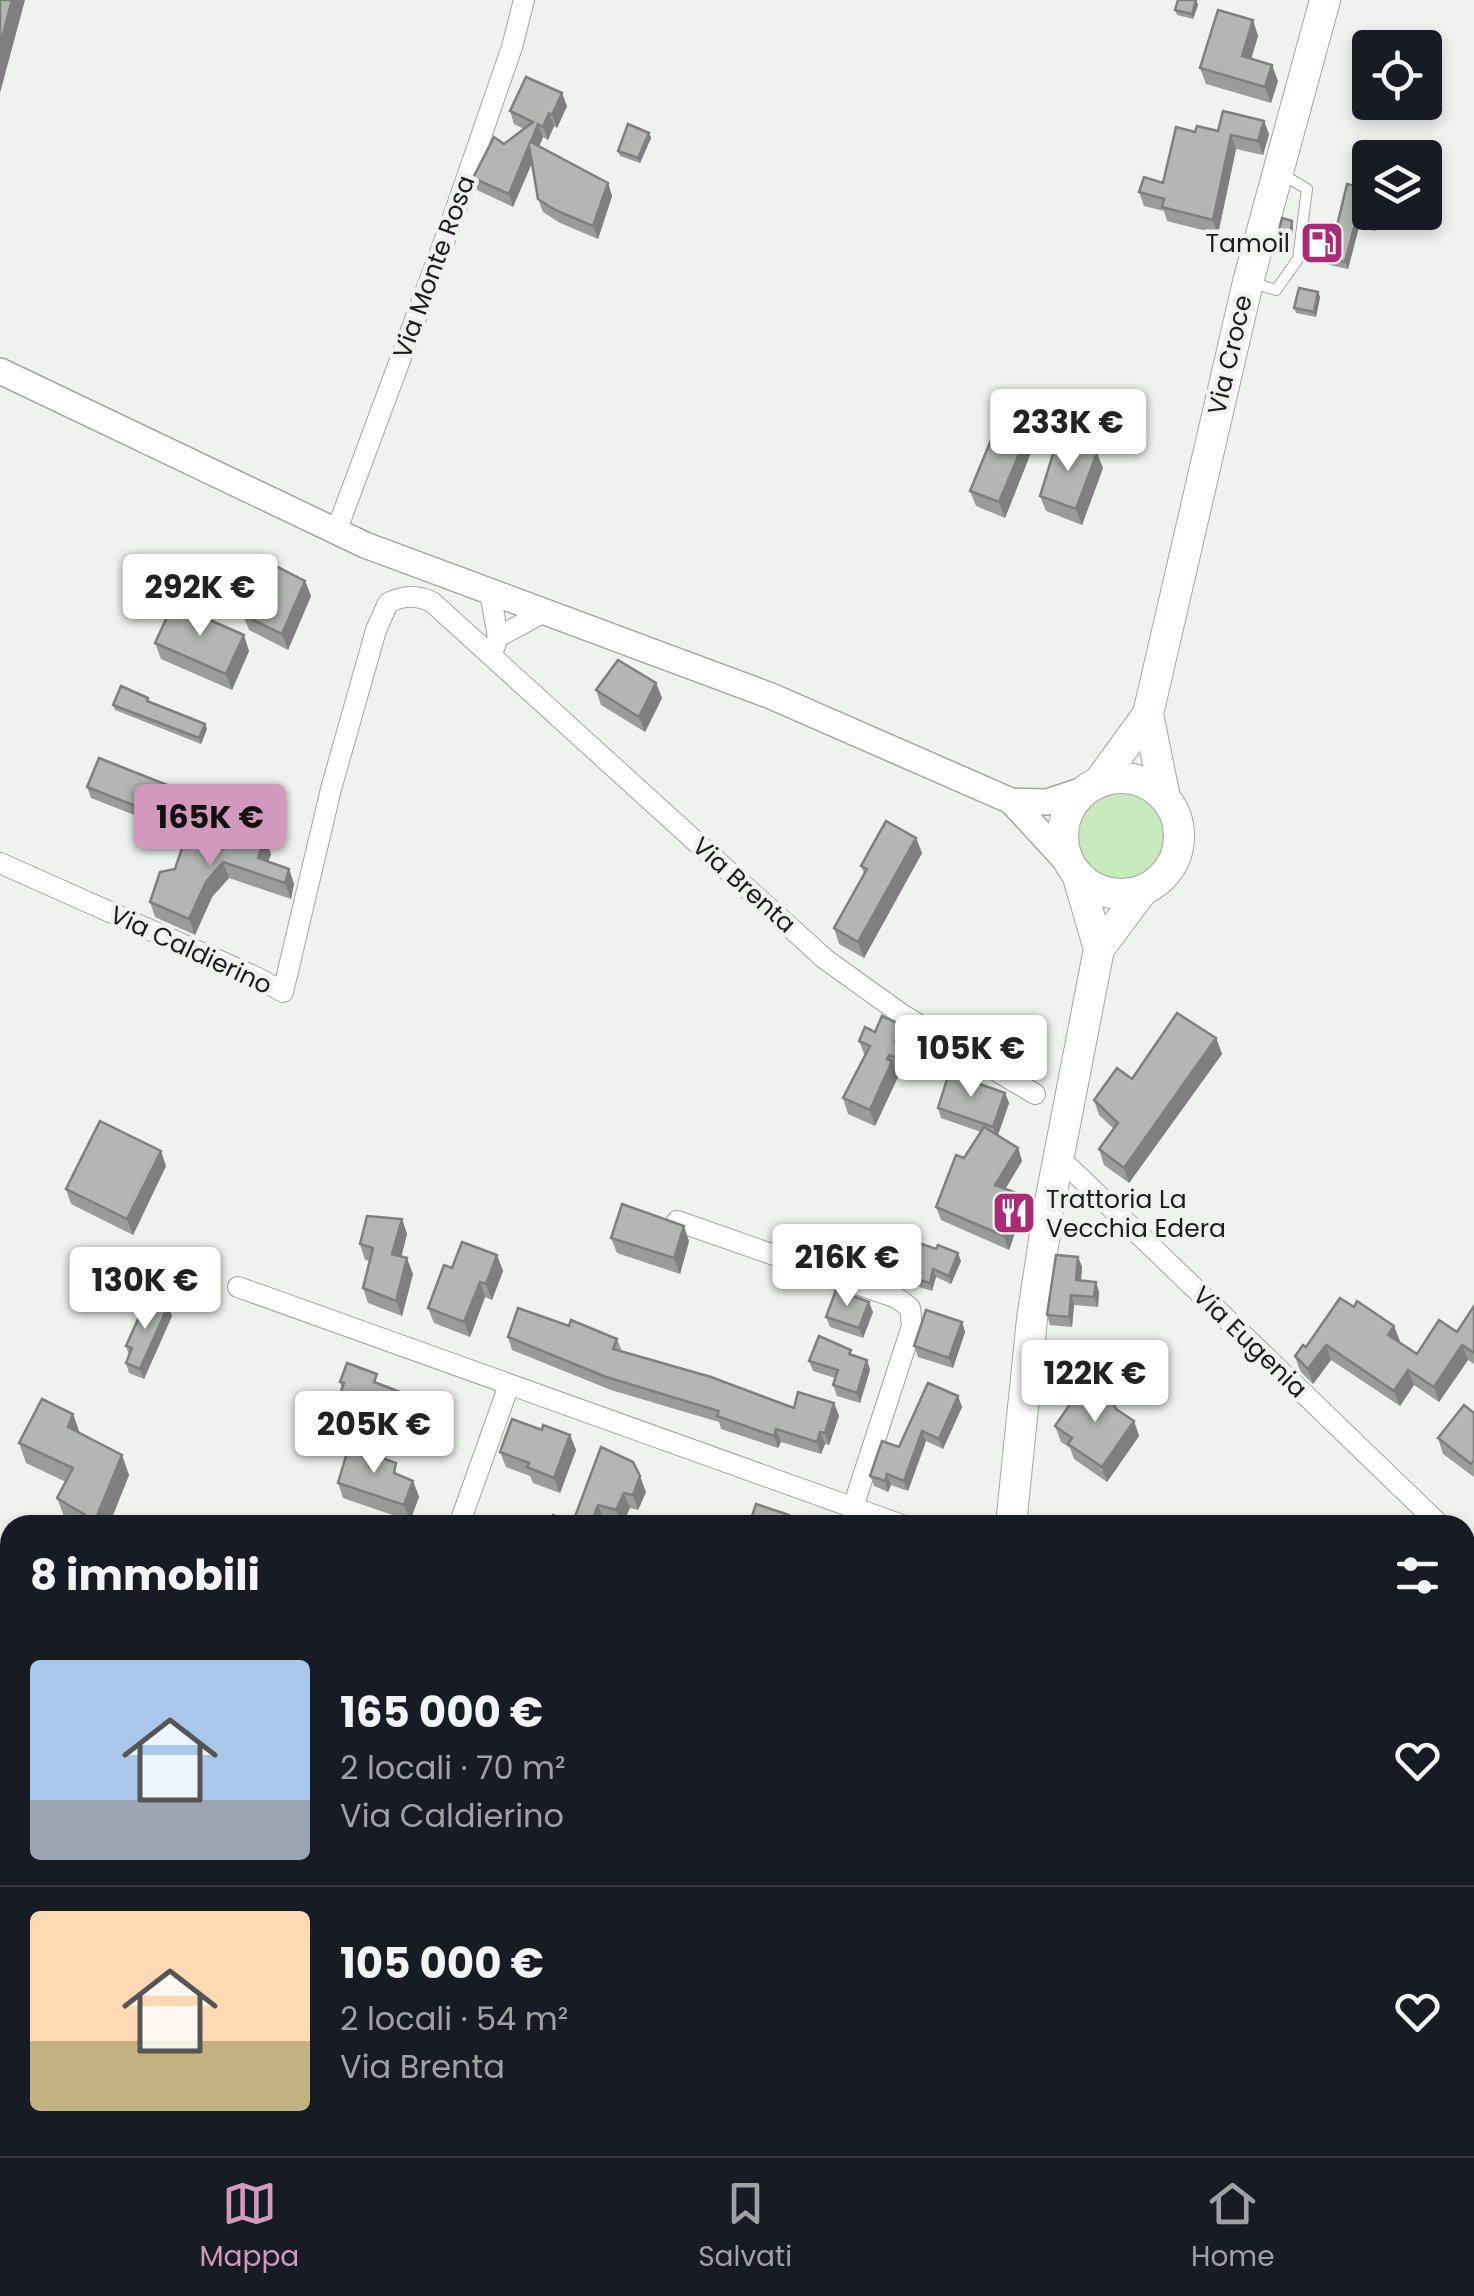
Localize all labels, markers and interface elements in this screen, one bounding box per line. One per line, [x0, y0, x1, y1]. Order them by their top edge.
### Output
map controls [1352, 30, 1442, 230]
button: locate [1352, 30, 1442, 120]
button: layers [1352, 140, 1442, 230]
street label: Via Monte Rosa [385, 171, 483, 363]
fuel station icon: Tamoil [1299, 220, 1345, 266]
place label: Tamoil [1206, 226, 1290, 261]
street label: Via Croce [1199, 292, 1261, 418]
pin: 233K € [987, 389, 1149, 474]
text: 233K € [1012, 399, 1124, 444]
pin: 292K € [119, 554, 281, 639]
text: 292K € [145, 564, 255, 609]
pin: 165K € [129, 784, 291, 869]
text: 165K € [156, 794, 264, 839]
street label: Via Brenta [684, 829, 804, 941]
street label: Via Caldierino [104, 897, 278, 1003]
pin: 105K € [890, 1015, 1052, 1100]
text: 105K € [917, 1025, 1025, 1070]
place label: Trattoria La Vecchia Edera [1046, 1182, 1226, 1246]
restaurant icon: Trattoria La Vecchia Edera [991, 1190, 1037, 1236]
pin: 216K € [766, 1224, 928, 1309]
text: 216K € [794, 1234, 900, 1279]
pin: 130K € [64, 1247, 226, 1332]
text: 130K € [92, 1257, 198, 1302]
street label: Via Eugenia [1185, 1278, 1315, 1406]
pin: 122K € [1014, 1340, 1176, 1425]
text: 122K € [1043, 1350, 1147, 1395]
pin: 205K € [293, 1391, 455, 1476]
text: 205K € [317, 1401, 431, 1446]
text: 8 immobili [30, 1546, 260, 1605]
icon: filters [1390, 1548, 1445, 1603]
text: 165 000 € [340, 1683, 543, 1742]
icon: home [110, 1700, 230, 1820]
icon: heart [1390, 1733, 1445, 1788]
text: 2 locali · 70 m² [340, 1745, 566, 1790]
text: Via Caldierino [340, 1793, 564, 1838]
text: 105 000 € [340, 1934, 544, 1993]
icon: home [110, 1951, 230, 2071]
icon: heart [1390, 1984, 1445, 2039]
text: 2 locali · 54 m² [340, 1996, 568, 2041]
text: Via Brenta [340, 2044, 505, 2089]
tab: Mappa [199, 2176, 299, 2278]
tab: Salvati [698, 2176, 792, 2278]
tab: Home [1191, 2176, 1275, 2278]

